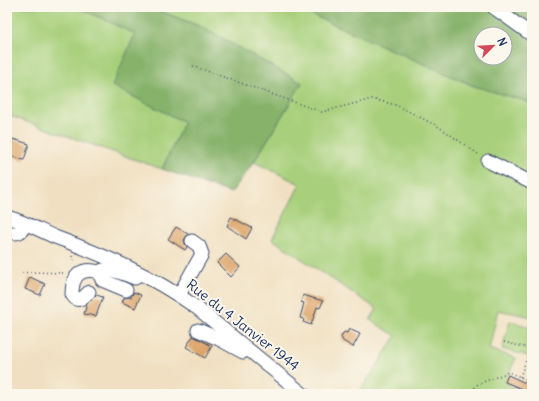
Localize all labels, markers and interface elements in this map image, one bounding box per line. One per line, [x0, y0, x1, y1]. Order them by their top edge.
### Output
north arrow [473, 26, 513, 66]
text: N [494, 36, 510, 48]
street label: Rue du 4 Janvier 1944 [183, 275, 303, 375]

